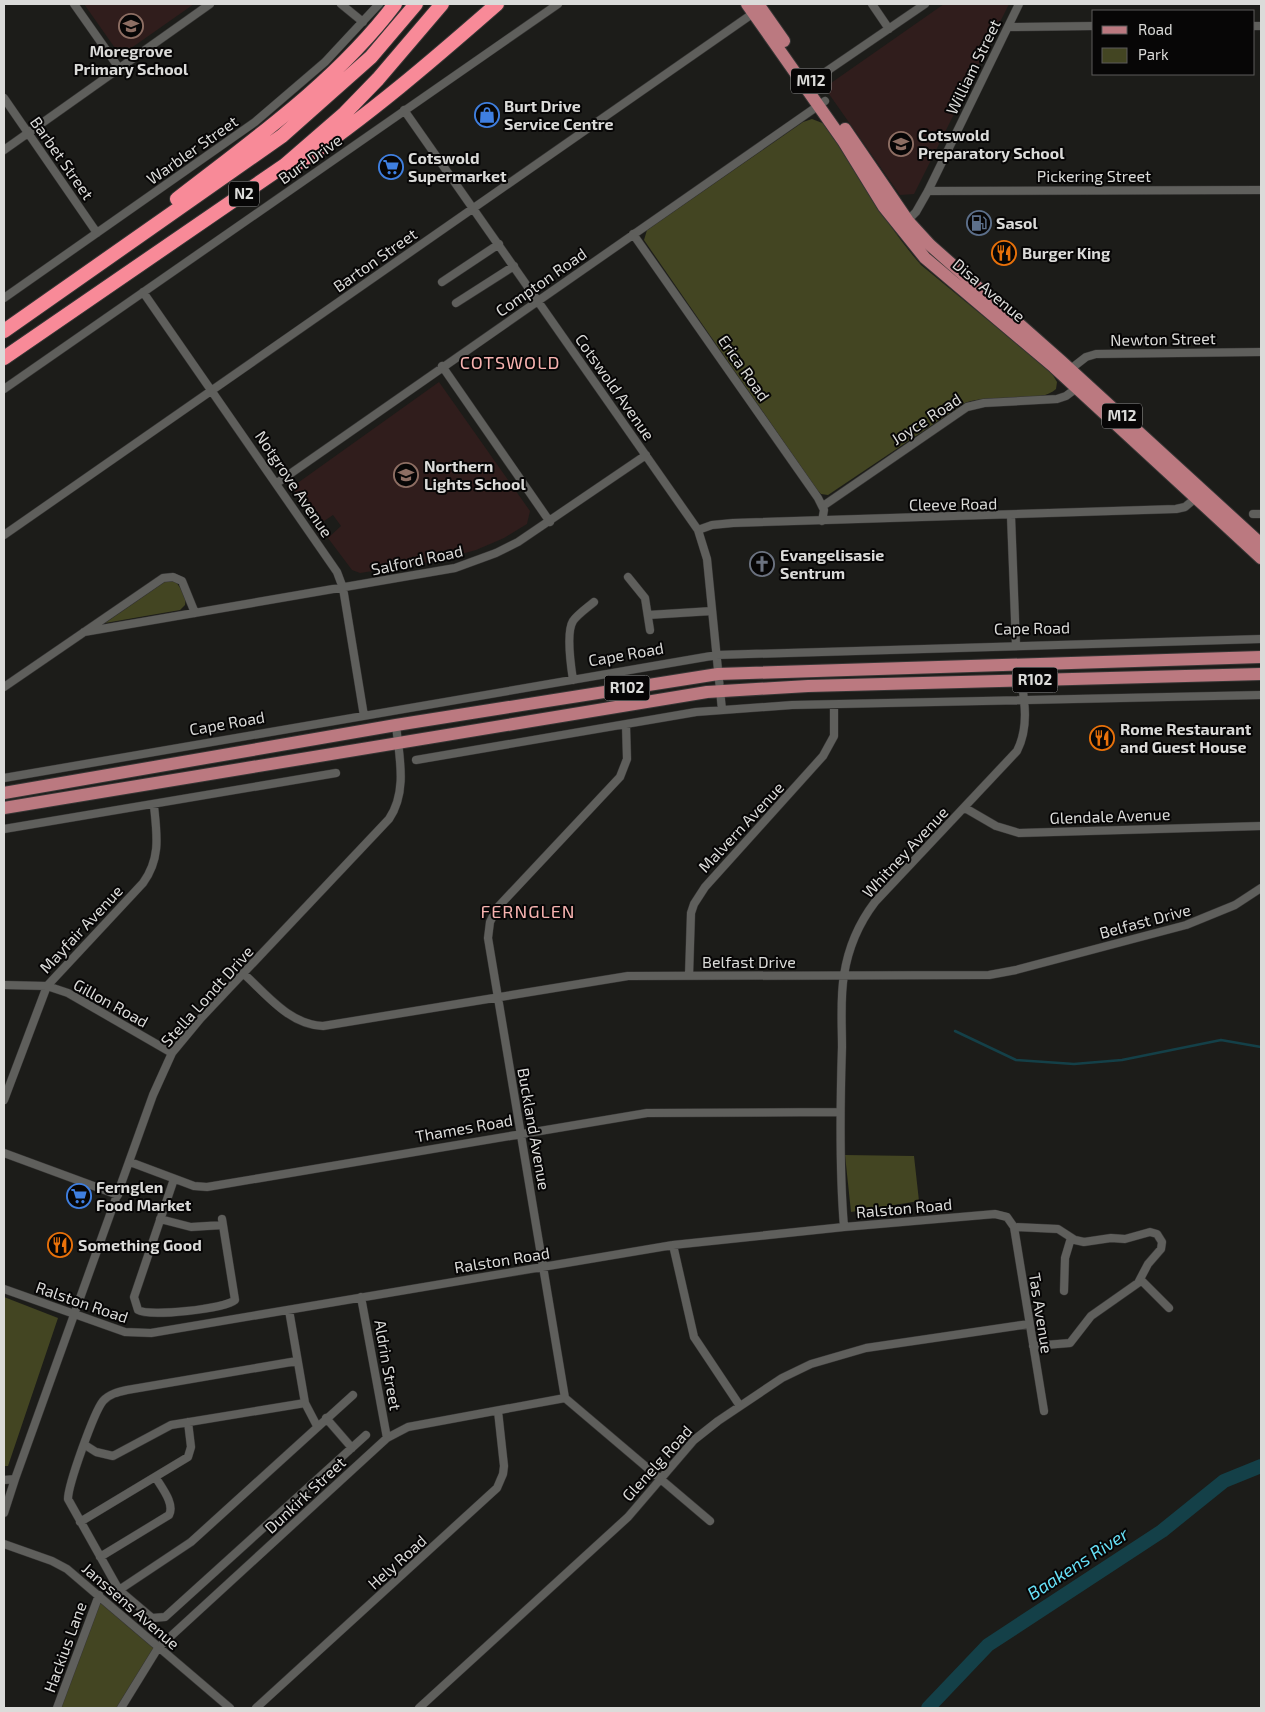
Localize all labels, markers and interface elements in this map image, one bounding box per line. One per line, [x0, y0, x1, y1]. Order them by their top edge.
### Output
legend [1092, 10, 1255, 75]
school or university icon: Moregrove Primary School [118, 13, 144, 39]
street label: William Street [941, 16, 1004, 117]
text: Road [1138, 20, 1173, 38]
place label: Moregrove Primary School [74, 41, 189, 79]
text: Park [1138, 45, 1169, 63]
road number: M12 [791, 68, 831, 94]
place label: Burt Drive Service Centre [504, 96, 614, 133]
shop icon: Burt Drive Service Centre [474, 102, 500, 128]
street label: Warbler Street [143, 111, 241, 188]
street label: Barbet Street [27, 113, 98, 203]
place label: Cotswold Preparatory School [918, 125, 1065, 163]
street label: Burt Drive [274, 130, 345, 187]
school or university icon: Cotswold Preparatory School [888, 131, 914, 157]
place label: Cotswold Supermarket [408, 148, 507, 185]
supermarket icon: Cotswold Supermarket [378, 154, 404, 180]
street label: Pickering Street [1037, 166, 1151, 185]
road number: N2 [229, 182, 259, 206]
fuel station icon: Sasol [966, 210, 992, 236]
place label: Sasol [996, 213, 1038, 232]
street label: Barton Street [329, 224, 420, 295]
restaurant icon: Burger King [991, 240, 1017, 266]
street label: Compton Road [492, 243, 590, 320]
place label: Burger King [1022, 243, 1111, 262]
street label: Disa Avenue [949, 254, 1029, 325]
street label: Newton Street [1110, 328, 1216, 349]
street label: Cotswold Avenue [572, 330, 659, 444]
street label: Erica Road [715, 331, 774, 404]
district label: COTSWOLD [460, 351, 560, 373]
street label: Joyce Road [887, 389, 964, 448]
road number: M12 [1102, 404, 1142, 428]
street label: Notgrove Avenue [252, 427, 337, 541]
place label: Northern Lights School [424, 456, 526, 493]
school or university icon: Northern Lights School [393, 462, 419, 488]
street label: Cleeve Road [909, 493, 997, 514]
street label: Salford Road [369, 541, 465, 579]
place label: Evangelisasie Sentrum [780, 545, 884, 582]
church icon: Evangelisasie Sentrum [749, 551, 775, 577]
street label: Cape Road [994, 617, 1070, 638]
street label: Cape Road [587, 638, 665, 669]
road number: R102 [1012, 668, 1058, 692]
road number: R102 [604, 676, 650, 700]
street label: Cape Road [188, 707, 266, 738]
place label: Rome Restaurant and Guest House [1120, 719, 1252, 756]
restaurant icon: Rome Restaurant and Guest House [1089, 725, 1115, 751]
street label: Malvern Avenue [694, 777, 787, 876]
street label: Whitney Avenue [858, 802, 952, 901]
street label: Glendale Avenue [1049, 804, 1171, 827]
street label: Mayfair Avenue [35, 881, 126, 976]
street label: Belfast Drive [1097, 899, 1193, 942]
district label: FERNGLEN [481, 900, 575, 922]
street label: Stella Londt Drive [156, 941, 257, 1050]
street label: Belfast Drive [702, 952, 796, 971]
street label: Gillon Road [71, 974, 152, 1031]
street label: Buckland Avenue [514, 1066, 555, 1192]
street label: Thames Road [414, 1110, 514, 1145]
place label: Fernglen Food Market [96, 1177, 192, 1214]
supermarket icon: Fernglen Food Market [66, 1183, 92, 1209]
street label: Ralston Road [855, 1194, 953, 1221]
restaurant icon: Something Good [47, 1232, 73, 1258]
place label: Something Good [78, 1235, 202, 1254]
street label: Ralston Road [453, 1243, 551, 1276]
street label: Tas Avenue [1026, 1271, 1057, 1355]
street label: Ralston Road [33, 1277, 131, 1326]
street label: Aldrin Street [371, 1318, 406, 1412]
street label: Glenelg Road [618, 1421, 696, 1504]
street label: Dunkirk Street [260, 1452, 349, 1537]
water label: Baakens River [1023, 1522, 1133, 1604]
street label: Hely Road [363, 1530, 430, 1593]
street label: Janssens Avenue [79, 1558, 184, 1653]
street label: Hackius Lane [39, 1599, 90, 1695]

